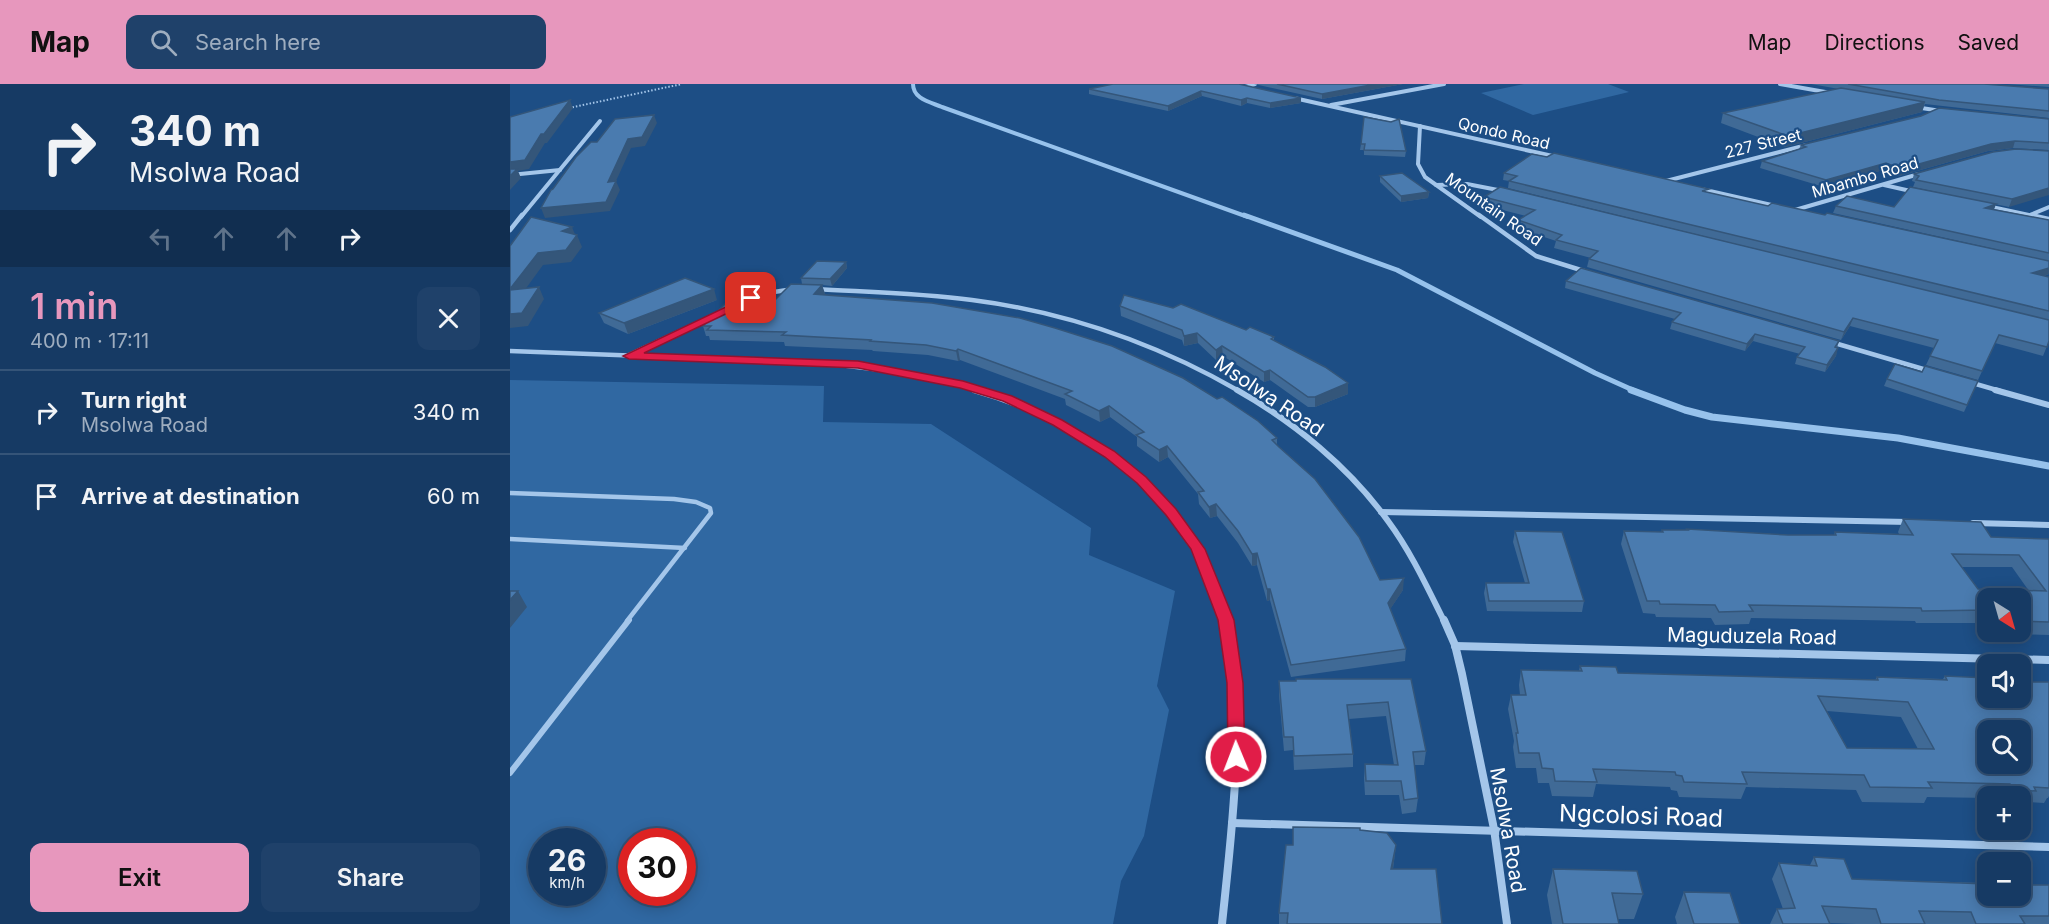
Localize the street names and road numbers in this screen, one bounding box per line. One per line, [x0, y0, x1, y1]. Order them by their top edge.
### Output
street label: Qondo Road [1456, 113, 1552, 153]
street label: 227 Street [1723, 124, 1803, 162]
street label: Mbambo Road [1809, 152, 1921, 202]
street label: Mountain Road [1442, 168, 1546, 250]
street label: Msolwa Road [1210, 351, 1328, 441]
street label: Maguduzela Road [1667, 623, 1837, 649]
street label: Msolwa Road [1485, 765, 1531, 895]
street label: Ngcolosi Road [1558, 798, 1724, 833]

